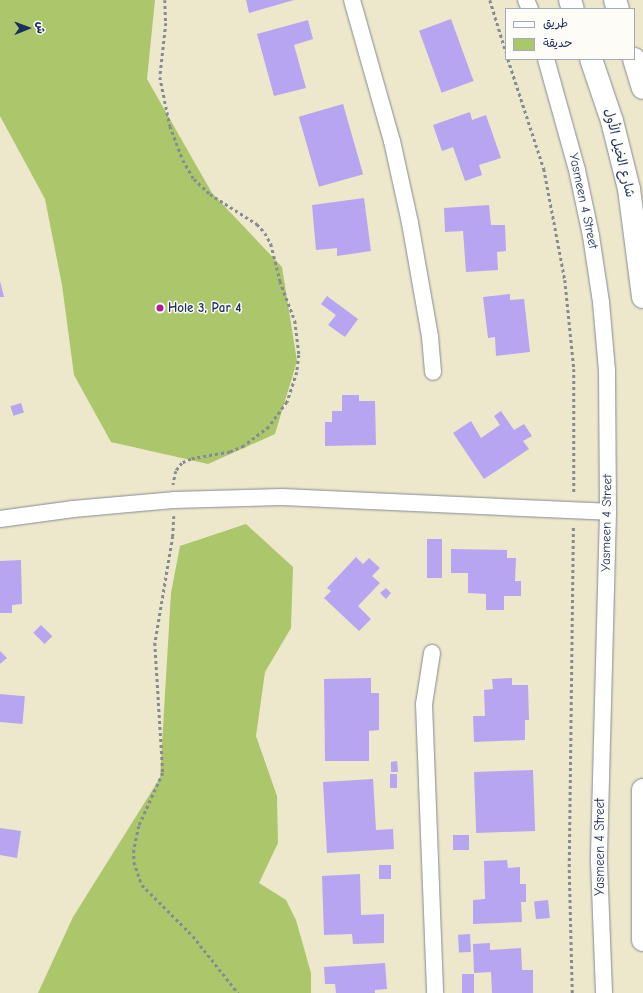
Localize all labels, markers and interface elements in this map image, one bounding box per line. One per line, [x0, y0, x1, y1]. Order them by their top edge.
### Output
north arrow [8, 8, 48, 48]
legend [505, 8, 635, 60]
text: طريق [543, 16, 568, 30]
text: ش [34, 22, 47, 34]
text: حديقة [543, 36, 572, 50]
street label: شارع الخيل الأول [600, 107, 638, 199]
street label: Yasmeen 4 Street [565, 152, 601, 250]
place label: Hole 3, Par 4 [168, 300, 241, 316]
marker: Hole 3, Par 4 [155, 303, 165, 313]
street label: Yasmeen 4 Street [598, 474, 616, 572]
street label: Yasmeen 4 Street [592, 798, 608, 896]

